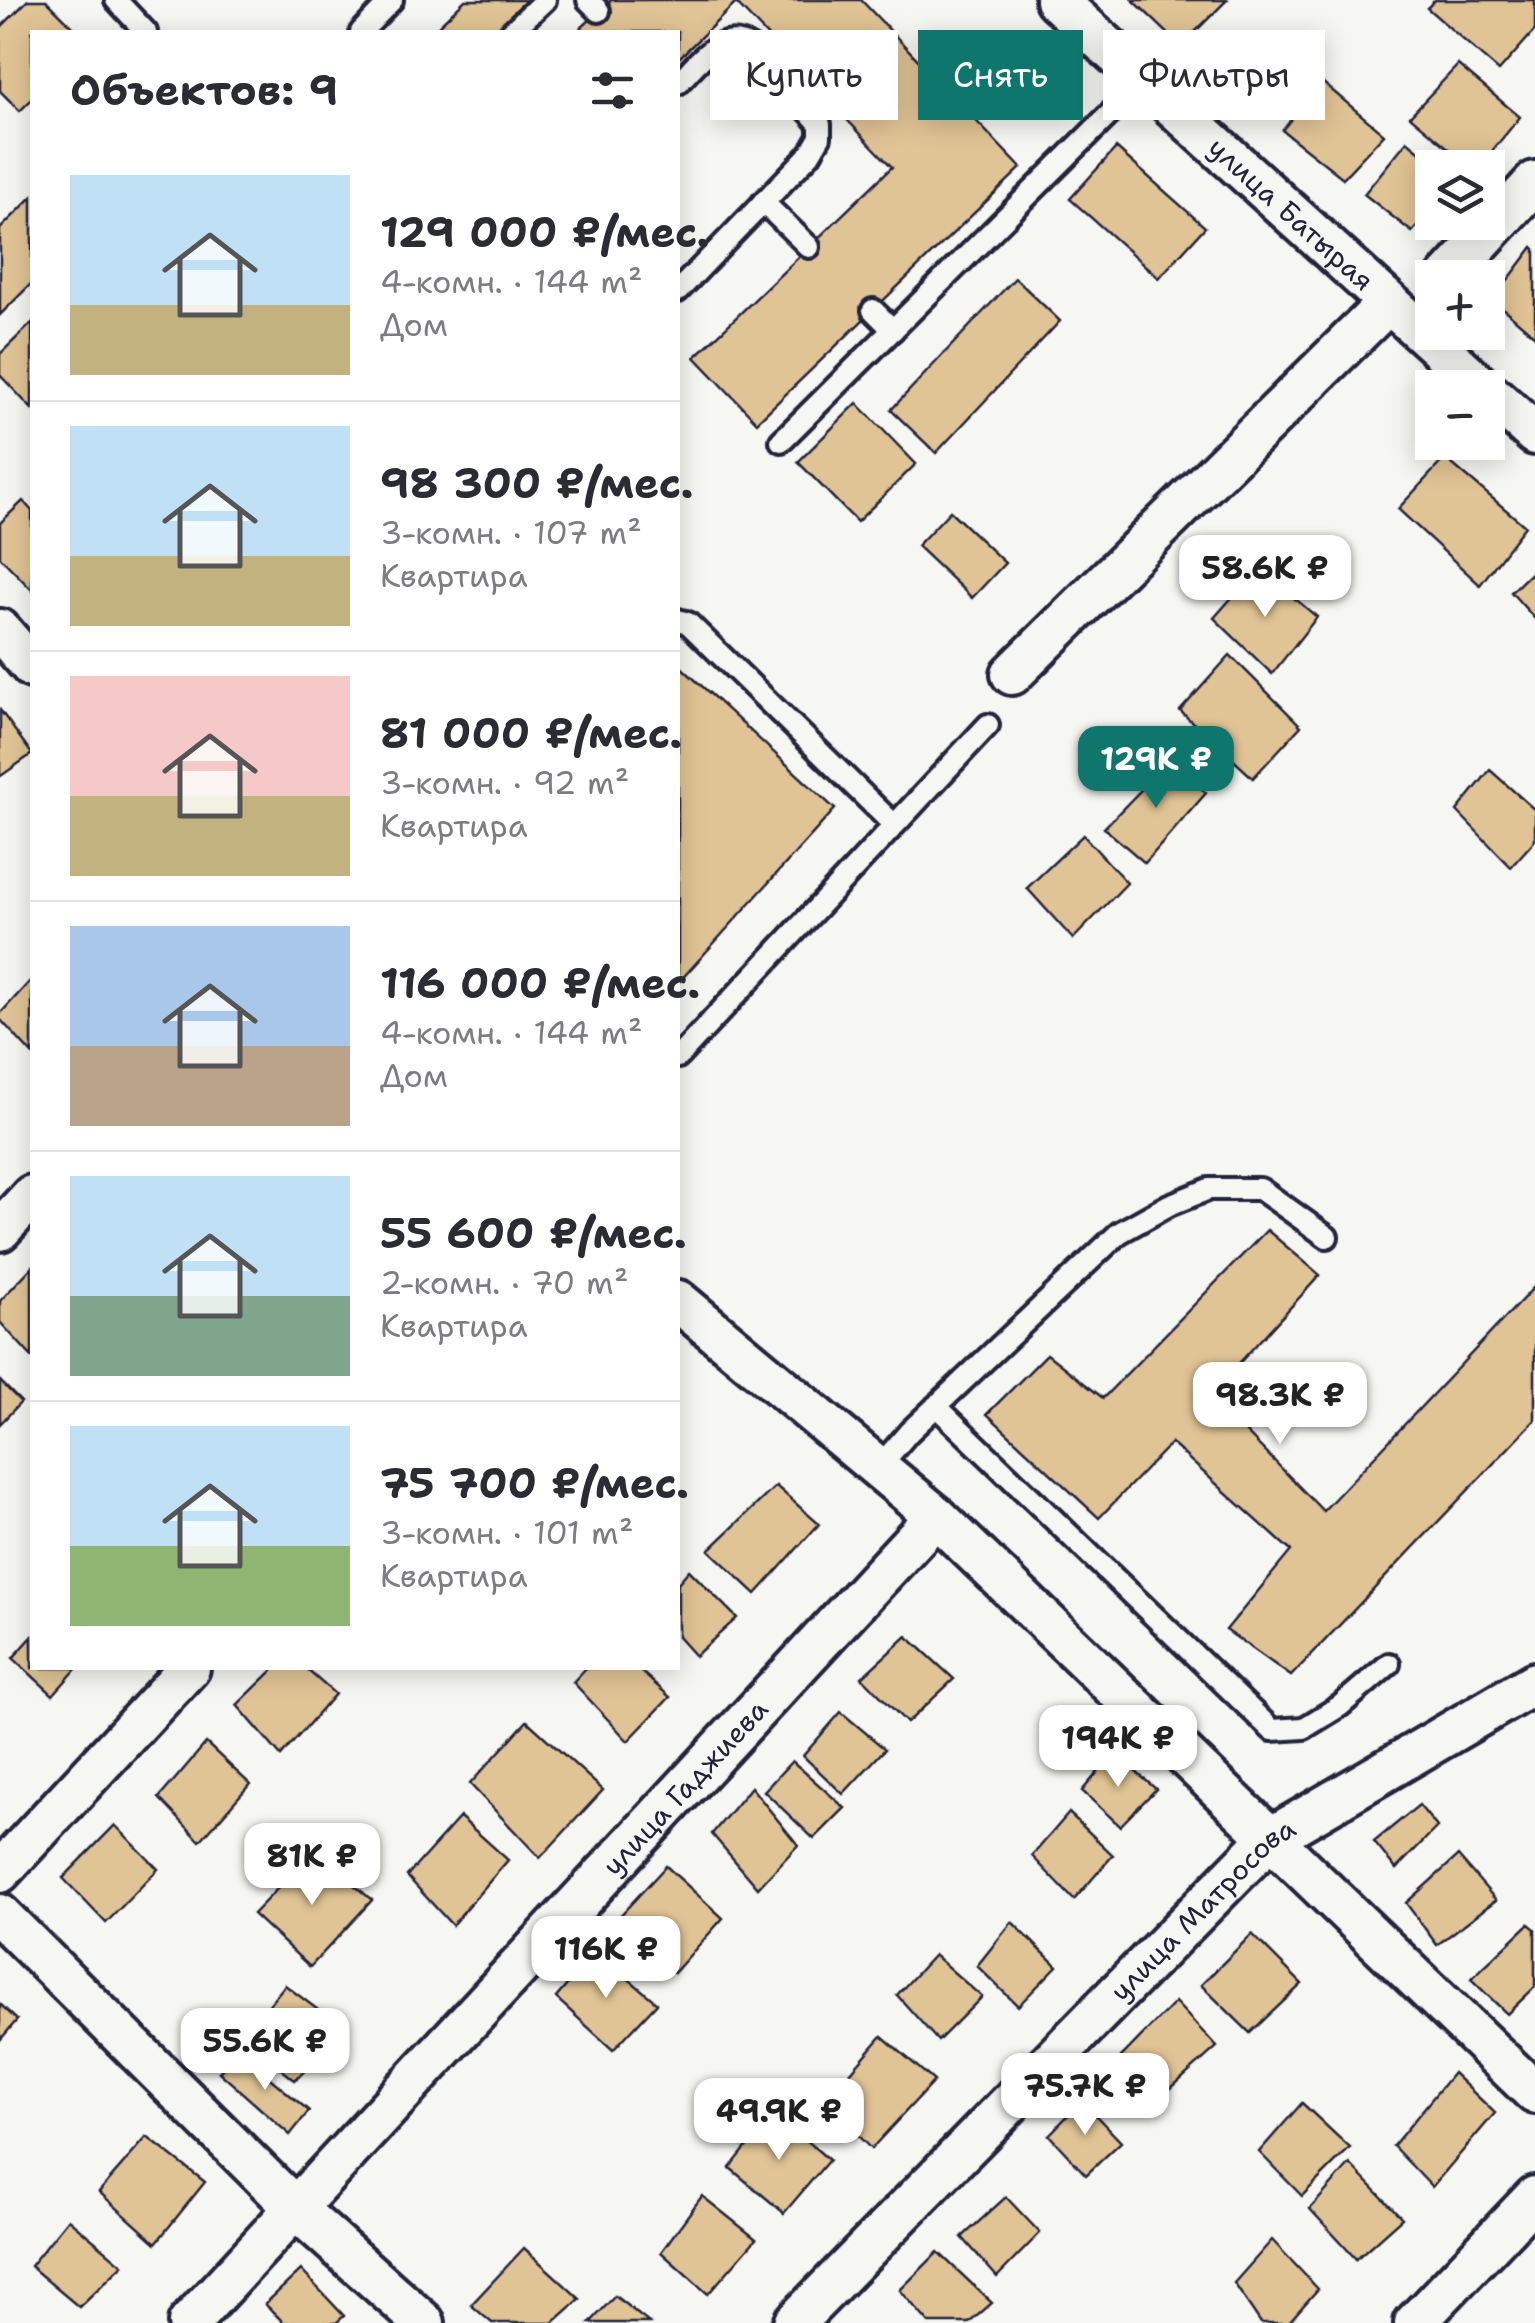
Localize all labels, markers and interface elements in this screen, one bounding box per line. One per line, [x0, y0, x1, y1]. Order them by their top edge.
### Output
chip: Купить [710, 30, 898, 120]
chip: Снять [918, 30, 1083, 120]
chip: Фильтры [1103, 30, 1325, 120]
text: Объектов: 9 [70, 62, 338, 118]
icon: filters [585, 63, 640, 118]
street label: улица Батырая [1200, 129, 1382, 299]
map controls [1415, 150, 1505, 460]
button: layers [1415, 150, 1505, 240]
text: 129 000 ₽/мес. [380, 204, 710, 260]
icon: home [150, 215, 270, 335]
text: 4-комн. · 144 m² [380, 260, 642, 303]
button: + [1415, 260, 1505, 350]
text: Дом [380, 303, 448, 346]
button: − [1415, 370, 1505, 460]
text: 98 300 ₽/мес. [380, 455, 693, 511]
icon: home [150, 466, 270, 586]
text: 3-комн. · 107 m² [380, 511, 642, 554]
pin: 58.6K ₽ [1173, 535, 1357, 620]
text: 58.6K ₽ [1201, 546, 1329, 589]
text: Квартира [380, 554, 528, 597]
text: 81 000 ₽/мес. [380, 705, 682, 761]
icon: home [150, 716, 270, 836]
pin: 129K ₽ [1075, 726, 1237, 811]
text: 129K ₽ [1100, 737, 1212, 780]
text: 3-комн. · 92 m² [380, 761, 629, 804]
text: Квартира [380, 804, 528, 847]
text: 116 000 ₽/мес. [380, 955, 700, 1011]
icon: home [150, 966, 270, 1086]
text: 4-комн. · 144 m² [380, 1011, 642, 1054]
text: Дом [380, 1054, 448, 1097]
text: 55 600 ₽/мес. [380, 1205, 687, 1261]
icon: home [150, 1216, 270, 1336]
text: 2-комн. · 70 m² [380, 1261, 628, 1304]
text: Квартира [380, 1304, 528, 1347]
pin: 98.3K ₽ [1188, 1362, 1372, 1447]
text: 98.3K ₽ [1215, 1373, 1345, 1416]
text: 75 700 ₽/мес. [380, 1455, 689, 1511]
icon: home [150, 1466, 270, 1586]
text: 3-комн. · 101 m² [380, 1511, 633, 1554]
text: Квартира [380, 1554, 528, 1597]
street label: улица Гаджиева [594, 1691, 776, 1884]
pin: 194K ₽ [1037, 1705, 1199, 1790]
text: 194K ₽ [1061, 1716, 1175, 1759]
street label: улица Матросова [1101, 1809, 1302, 2009]
pin: 81K ₽ [242, 1823, 382, 1908]
text: 81K ₽ [266, 1834, 358, 1877]
pin: 116K ₽ [525, 1916, 687, 2001]
text: 116K ₽ [553, 1927, 659, 1970]
pin: 55.6K ₽ [173, 2008, 357, 2093]
text: 55.6K ₽ [203, 2019, 327, 2062]
pin: 75.7K ₽ [993, 2053, 1177, 2138]
text: 75.7K ₽ [1023, 2064, 1147, 2107]
pin: 49.9K ₽ [687, 2078, 871, 2163]
text: 49.9K ₽ [716, 2089, 842, 2132]

